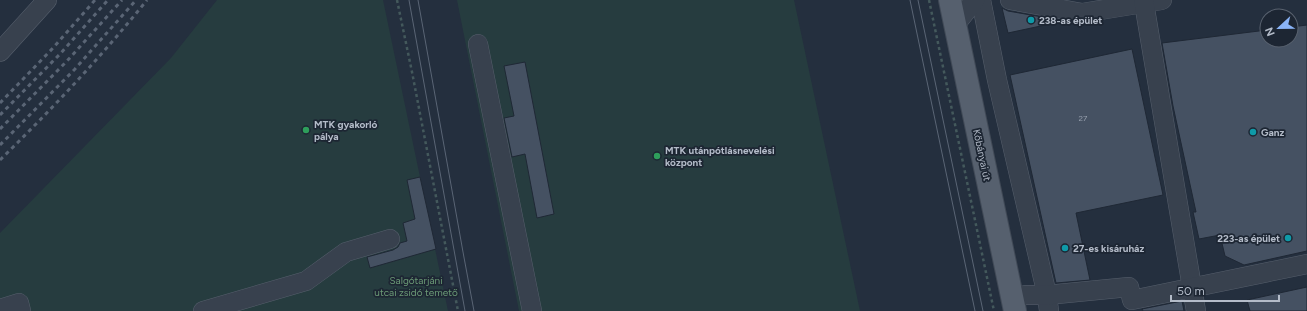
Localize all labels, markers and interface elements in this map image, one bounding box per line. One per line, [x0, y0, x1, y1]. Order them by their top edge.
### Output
north arrow [1259, 8, 1299, 48]
place label: 238-as épület [1039, 14, 1102, 27]
marker: 238-as épület [1026, 15, 1036, 25]
text: N [1263, 25, 1278, 38]
house number: 27 [1079, 113, 1088, 123]
place label: MTK gyakorló pálya [314, 118, 378, 143]
marker: MTK gyakorló pálya [301, 125, 311, 135]
place label: Ganz [1261, 126, 1284, 139]
marker: Ganz [1248, 127, 1258, 137]
street label: Kőbányai út [970, 128, 994, 182]
place label: MTK utánpótlásnevelési központ [665, 144, 775, 169]
marker: MTK utánpótlásnevelési központ [652, 151, 662, 161]
place label: 223-as épület [1217, 232, 1280, 245]
marker: 223-as épület [1283, 233, 1293, 243]
place label: 27-es kisáruház [1073, 242, 1144, 255]
marker: 27-es kisáruház [1060, 243, 1070, 253]
park label: Salgótarjáni utcai zsidó temető [374, 274, 458, 299]
scale bar [1171, 277, 1279, 303]
text: 50 m [1177, 284, 1205, 298]

